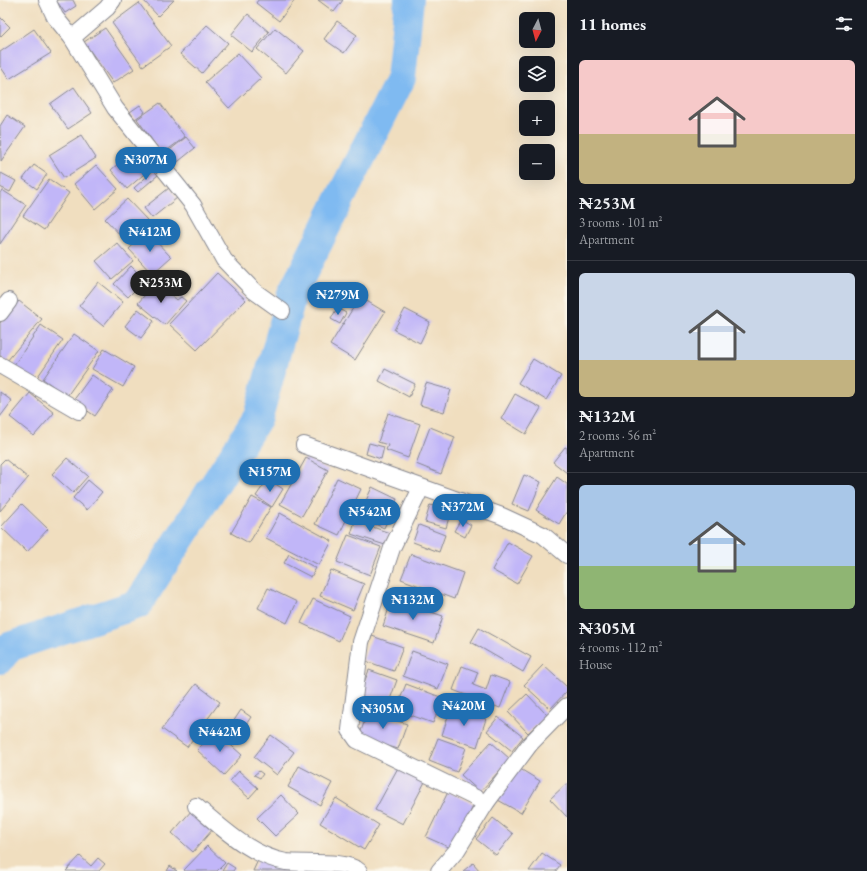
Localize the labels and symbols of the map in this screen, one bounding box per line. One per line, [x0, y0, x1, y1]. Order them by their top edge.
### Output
north arrow [519, 12, 555, 48]
pin: ₦307M [118, 147, 174, 181]
pin: ₦412M [122, 219, 178, 253]
pin: ₦253M [133, 270, 189, 304]
pin: ₦279M [310, 282, 366, 316]
pin: ₦157M [242, 459, 298, 493]
pin: ₦372M [435, 494, 491, 528]
pin: ₦542M [342, 499, 398, 533]
pin: ₦132M [385, 587, 441, 621]
pin: ₦420M [436, 693, 492, 727]
pin: ₦305M [355, 696, 411, 730]
pin: ₦442M [192, 719, 248, 753]

